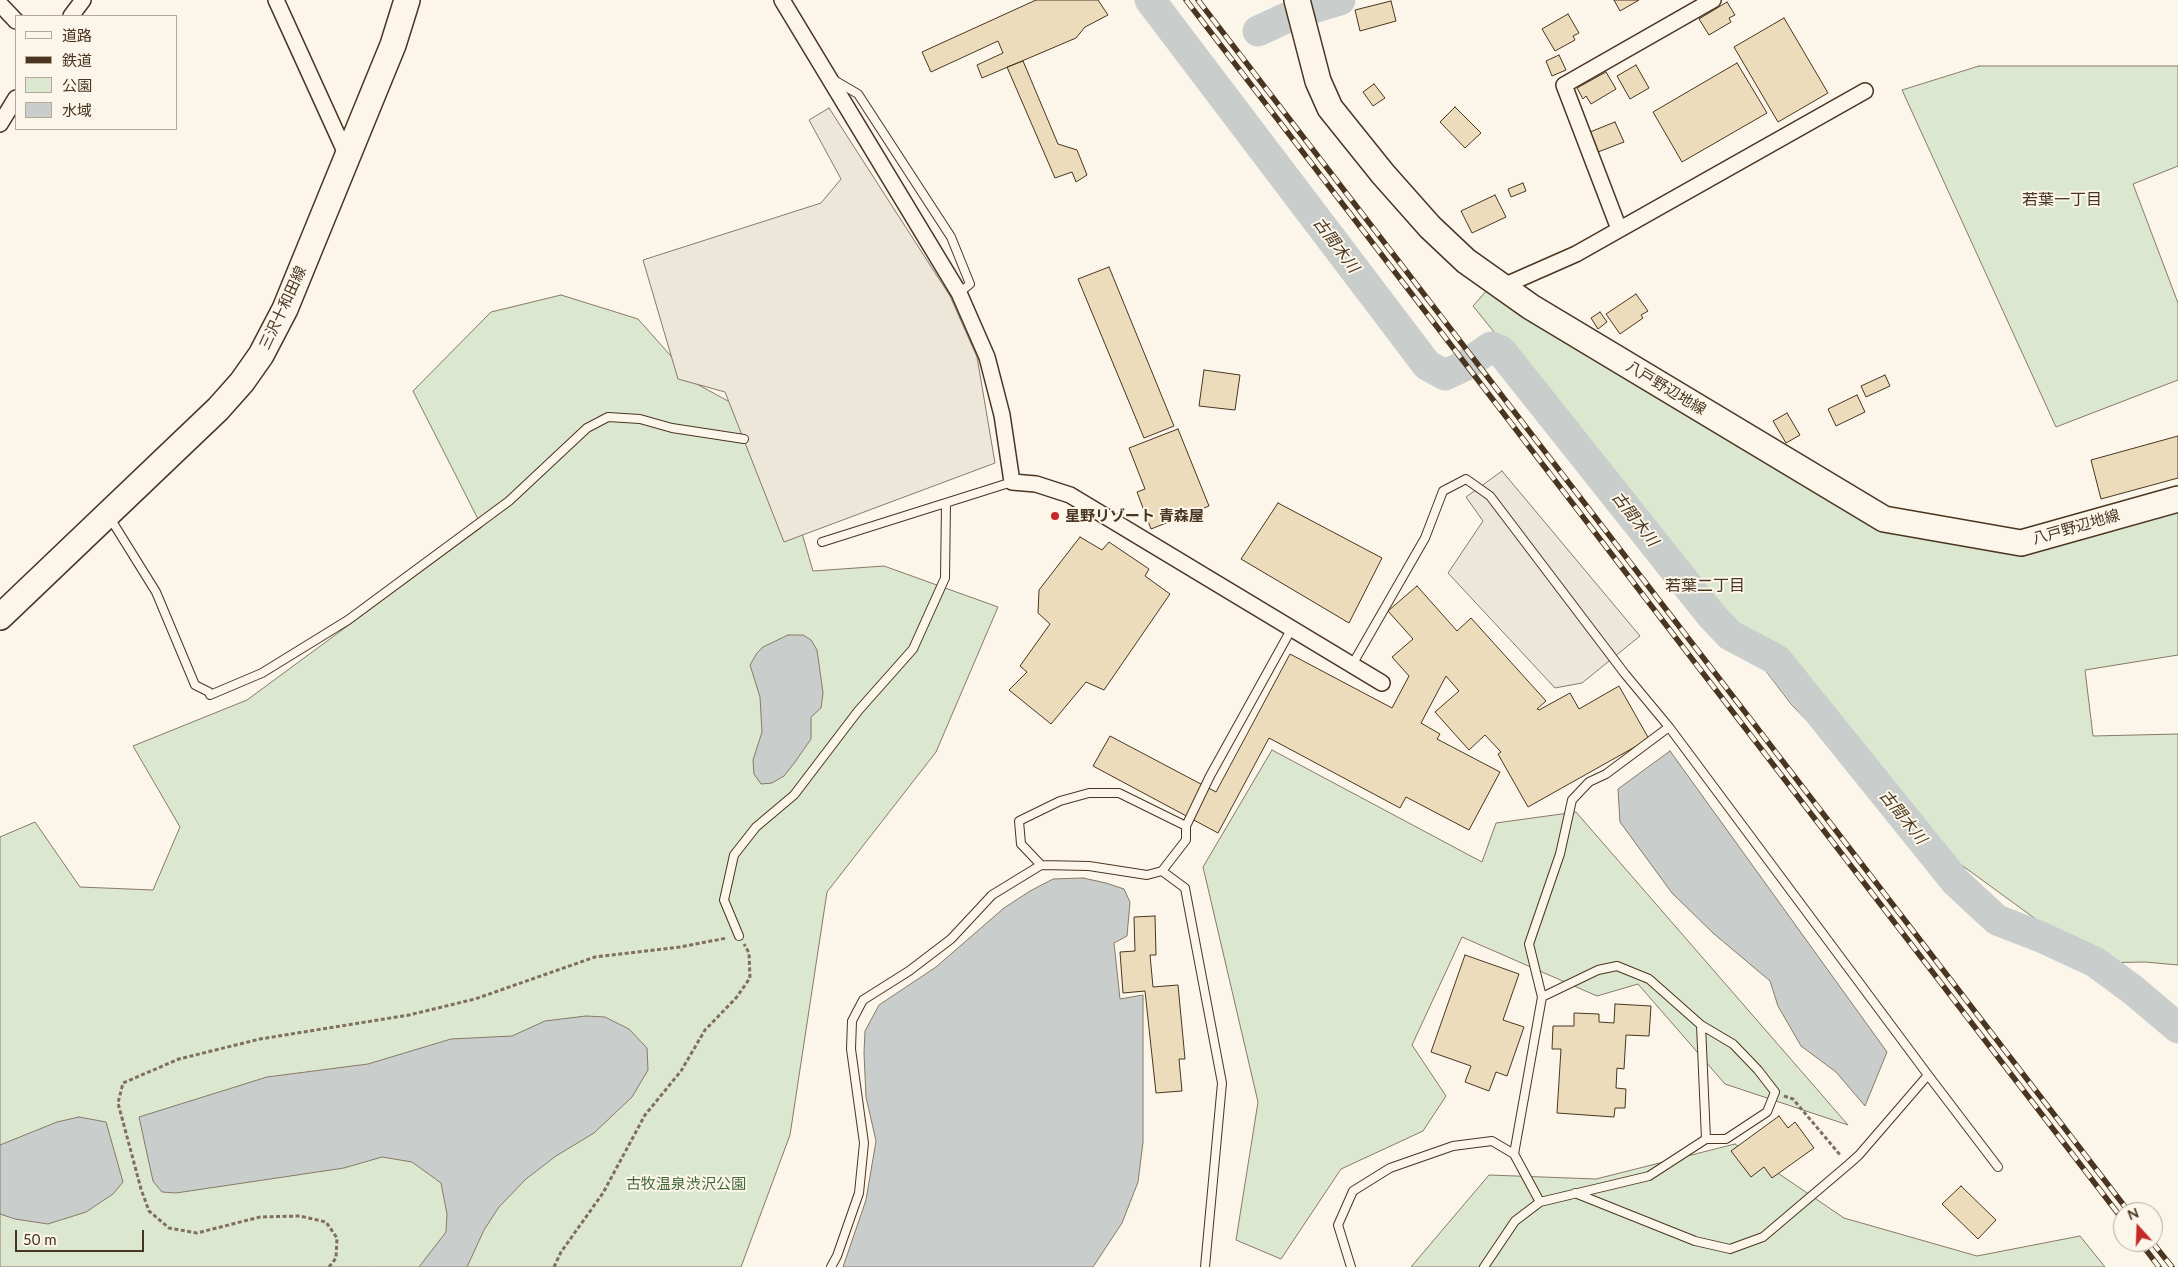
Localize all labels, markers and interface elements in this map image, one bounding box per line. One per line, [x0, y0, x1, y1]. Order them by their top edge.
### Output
legend [15, 15, 178, 130]
text: 道路 [62, 26, 92, 44]
text: 鉄道 [62, 51, 92, 69]
text: 公園 [62, 76, 92, 94]
text: 水域 [62, 101, 92, 119]
district label: 若葉一丁目 [2022, 190, 2102, 210]
water label: 古間木川 [1309, 214, 1363, 276]
street label: 三沢十和田線 [256, 263, 310, 353]
street label: 八戸野辺地線 [1623, 357, 1709, 419]
water label: 古間木川 [1608, 488, 1662, 550]
street label: 八戸野辺地線 [2030, 506, 2122, 548]
place label: 星野リゾート 青森屋 [1065, 507, 1204, 525]
marker: 星野リゾート 青森屋 [1049, 510, 1061, 522]
district label: 若葉二丁目 [1665, 576, 1745, 596]
water label: 古間木川 [1875, 786, 1931, 848]
park label: 古牧温泉渋沢公園 [626, 1175, 746, 1193]
north arrow [2113, 1202, 2163, 1252]
text: N [2125, 1204, 2141, 1223]
scale bar [18, 1220, 146, 1252]
text: 50 m [23, 1230, 57, 1248]

